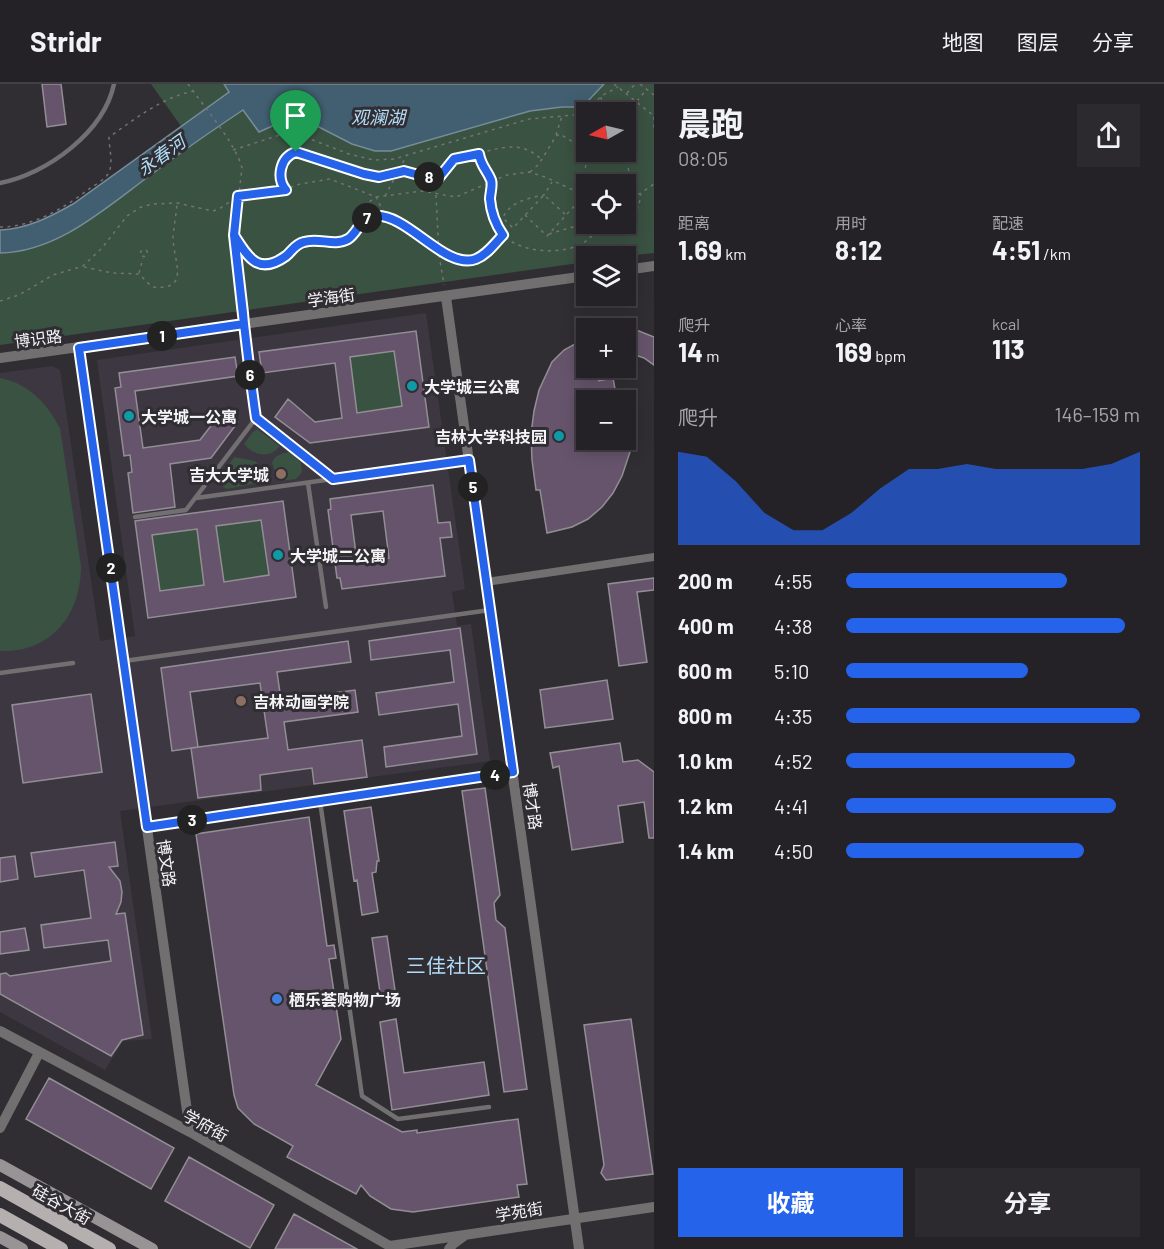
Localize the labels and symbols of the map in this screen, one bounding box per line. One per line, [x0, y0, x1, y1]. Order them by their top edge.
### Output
pin [270, 90, 321, 152]
north arrow [576, 102, 636, 162]
water label: 观澜湖 [351, 106, 408, 128]
water label: 永春河 [133, 128, 192, 180]
pin: 8 [414, 162, 444, 192]
pin: 7 [352, 203, 382, 233]
street label: 学海街 [306, 284, 356, 310]
pin: 1 [147, 321, 177, 351]
street label: 博识路 [13, 326, 63, 350]
pin: 6 [235, 360, 265, 390]
place label: 大学城三公寓 [424, 377, 520, 396]
marker: 大学城三公寓 [405, 379, 419, 393]
place label: 大学城一公寓 [141, 407, 237, 426]
marker: 大学城一公寓 [122, 409, 136, 423]
place label: 吉林大学科技园 [435, 427, 547, 446]
marker: 吉林大学科技园 [552, 429, 566, 443]
place label: 吉大大学城 [189, 465, 269, 484]
marker: 吉大大学城 [274, 467, 288, 481]
pin: 5 [458, 472, 488, 502]
place label: 大学城二公寓 [290, 546, 386, 565]
marker: 大学城二公寓 [271, 548, 285, 562]
pin: 2 [96, 553, 126, 583]
place label: 吉林动画学院 [253, 692, 349, 711]
marker: 吉林动画学院 [234, 694, 248, 708]
pin: 4 [480, 760, 510, 790]
street label: 博才路 [520, 781, 546, 831]
pin: 3 [177, 805, 207, 835]
street label: 博文路 [154, 838, 180, 888]
district label: 三佳社区 [406, 953, 486, 977]
place label: 栖乐荟购物广场 [289, 990, 401, 1009]
marker: 栖乐荟购物广场 [270, 992, 284, 1006]
street label: 学府街 [180, 1105, 232, 1145]
street label: 硅谷大街 [29, 1180, 95, 1228]
street label: 学苑街 [494, 1198, 544, 1224]

